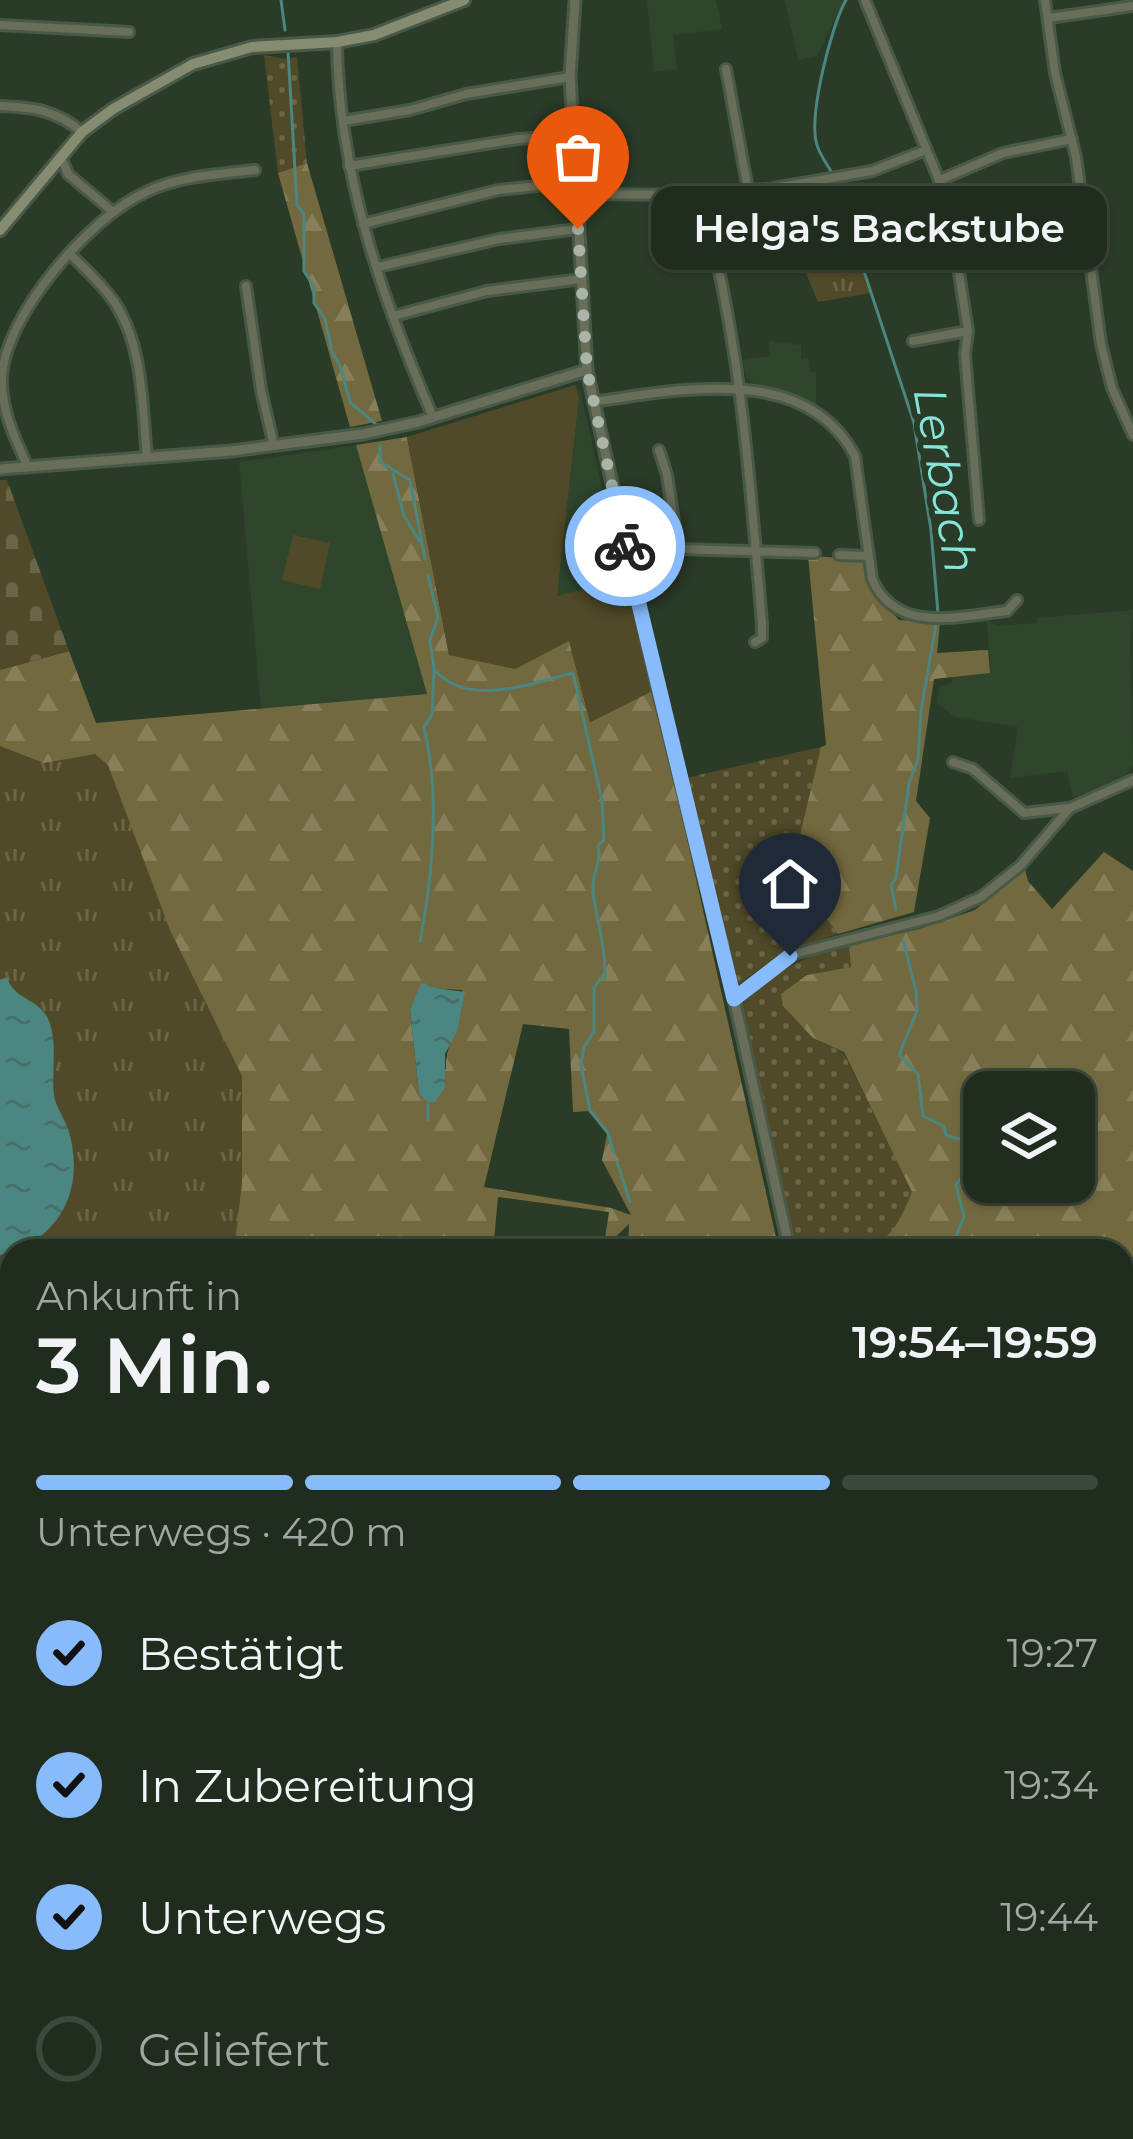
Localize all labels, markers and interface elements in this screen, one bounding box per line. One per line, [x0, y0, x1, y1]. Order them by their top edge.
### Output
pin [527, 106, 629, 229]
icon: bag [545, 124, 611, 190]
callout: Helga's Backstube [650, 187, 1106, 271]
text: Helga's Backstube [693, 204, 1065, 252]
water label: Lerbach [903, 383, 989, 577]
courier [565, 486, 685, 606]
icon: bike [592, 513, 658, 579]
pin [739, 833, 841, 956]
icon: home [757, 851, 823, 917]
map controls [963, 1071, 1095, 1203]
button: layers [963, 1071, 1095, 1203]
text: Ankunft in [36, 1272, 242, 1320]
text: 19:54–19:59 [852, 1314, 1098, 1369]
text: 3 Min. [36, 1317, 272, 1413]
text: Unterwegs · 420 m [36, 1508, 407, 1556]
icon: check [36, 1620, 102, 1686]
text: Bestätigt [138, 1626, 344, 1681]
text: 19:27 [1007, 1629, 1098, 1677]
icon: check [36, 1752, 102, 1818]
text: In Zubereitung [138, 1758, 477, 1813]
text: 19:34 [1004, 1761, 1098, 1809]
icon: check [36, 1884, 102, 1950]
text: Unterwegs [138, 1890, 386, 1945]
text: 19:44 [1000, 1893, 1098, 1941]
text: Geliefert [138, 2022, 330, 2077]

